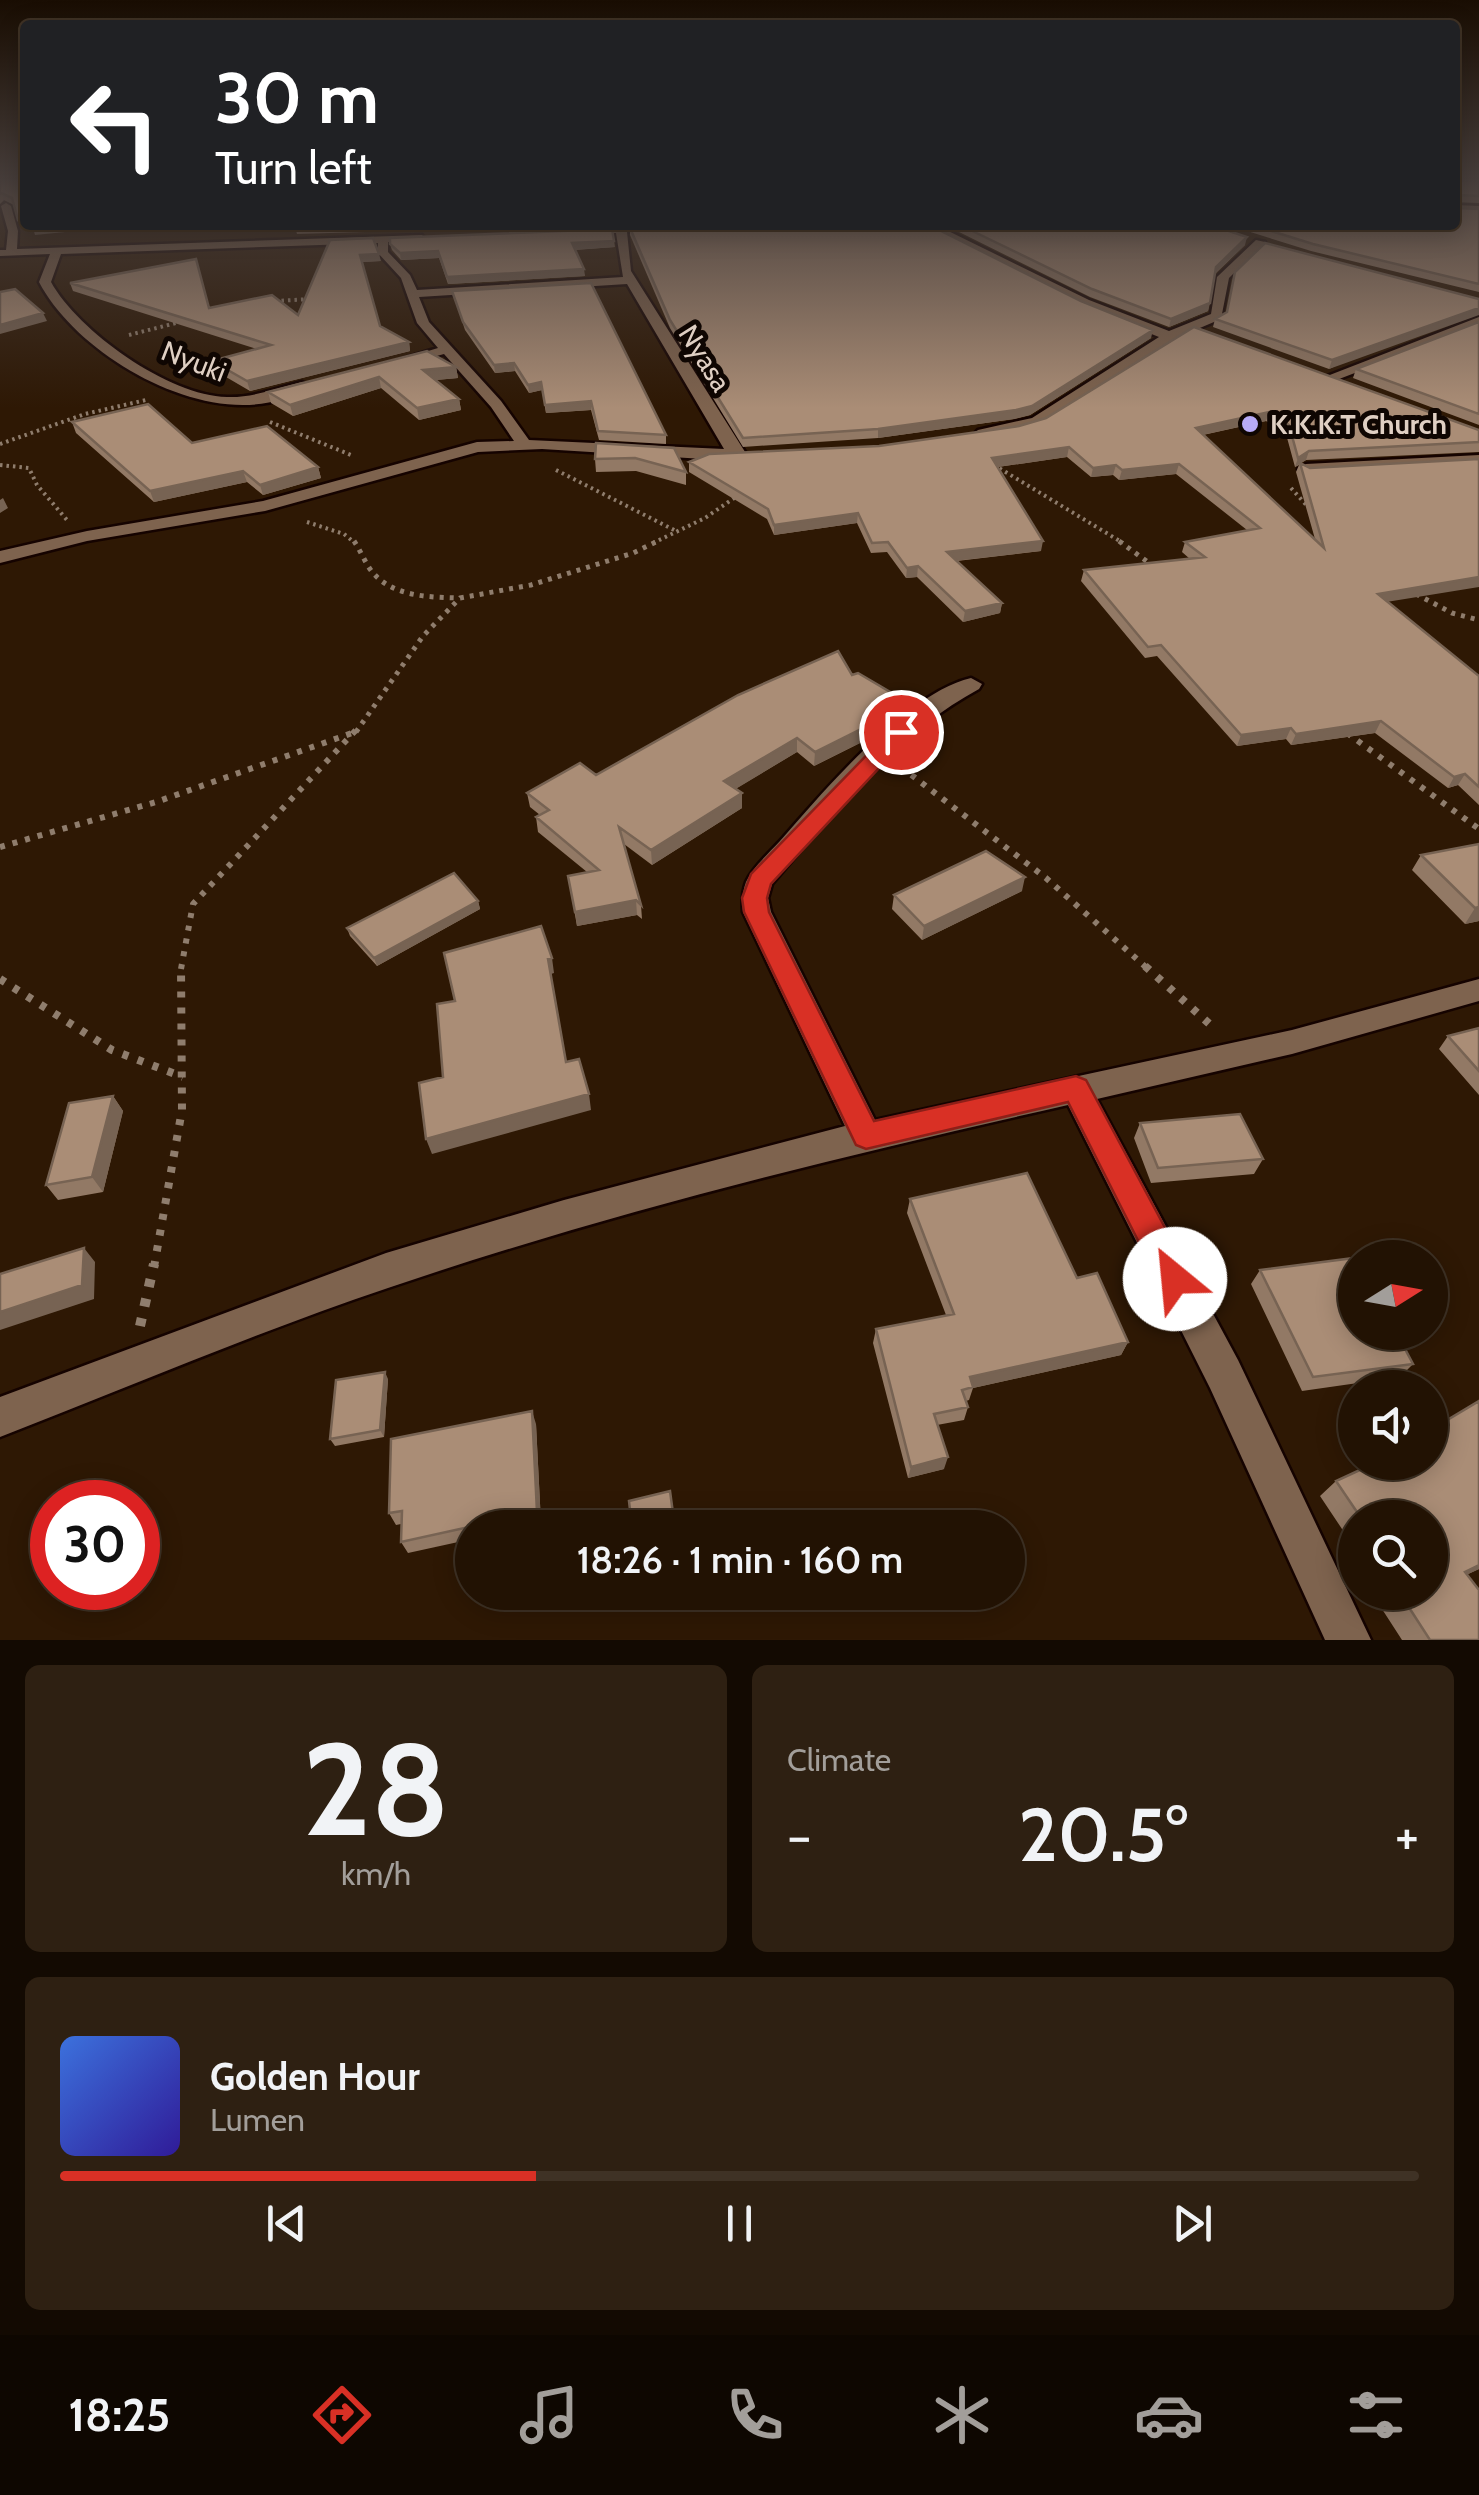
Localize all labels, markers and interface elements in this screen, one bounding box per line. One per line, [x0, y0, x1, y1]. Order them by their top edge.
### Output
text: 30 m [215, 55, 379, 141]
icon: left [50, 60, 180, 190]
text: Turn left [215, 141, 372, 195]
street label: Nyasa [672, 319, 739, 398]
street label: Nyuki [157, 333, 231, 389]
place label: K.K.K.T Church [1270, 407, 1447, 441]
marker: K.K.K.T Church [1239, 413, 1261, 435]
pin [859, 690, 944, 775]
icon: arrive [874, 705, 929, 760]
position arrow [1123, 1227, 1227, 1331]
north arrow [1338, 1240, 1448, 1350]
map controls [1338, 1240, 1448, 1610]
button: sound [1338, 1370, 1448, 1480]
speed limit sign: 30 [30, 1480, 160, 1610]
button: search [1338, 1500, 1448, 1610]
text: 18:26 · 1 min · 160 m [577, 1536, 903, 1583]
text: 28 [302, 1710, 450, 1868]
text: Climate [787, 1740, 891, 1779]
text: 20.5° [1018, 1789, 1188, 1880]
text: − [787, 1802, 811, 1869]
text: + [1395, 1802, 1419, 1869]
text: km/h [341, 1854, 411, 1893]
text: Golden Hour [210, 2053, 420, 2100]
text: Lumen [210, 2100, 305, 2139]
icon: previous [259, 2196, 314, 2251]
icon: pause [712, 2196, 767, 2251]
icon: next [1165, 2196, 1220, 2251]
icon: directions [307, 2380, 377, 2450]
icon: music [514, 2380, 584, 2450]
icon: phone [720, 2380, 790, 2450]
icon: climate [927, 2380, 997, 2450]
icon: car [1134, 2380, 1204, 2450]
icon: filters [1341, 2380, 1411, 2450]
text: 18:25 [68, 2388, 170, 2442]

